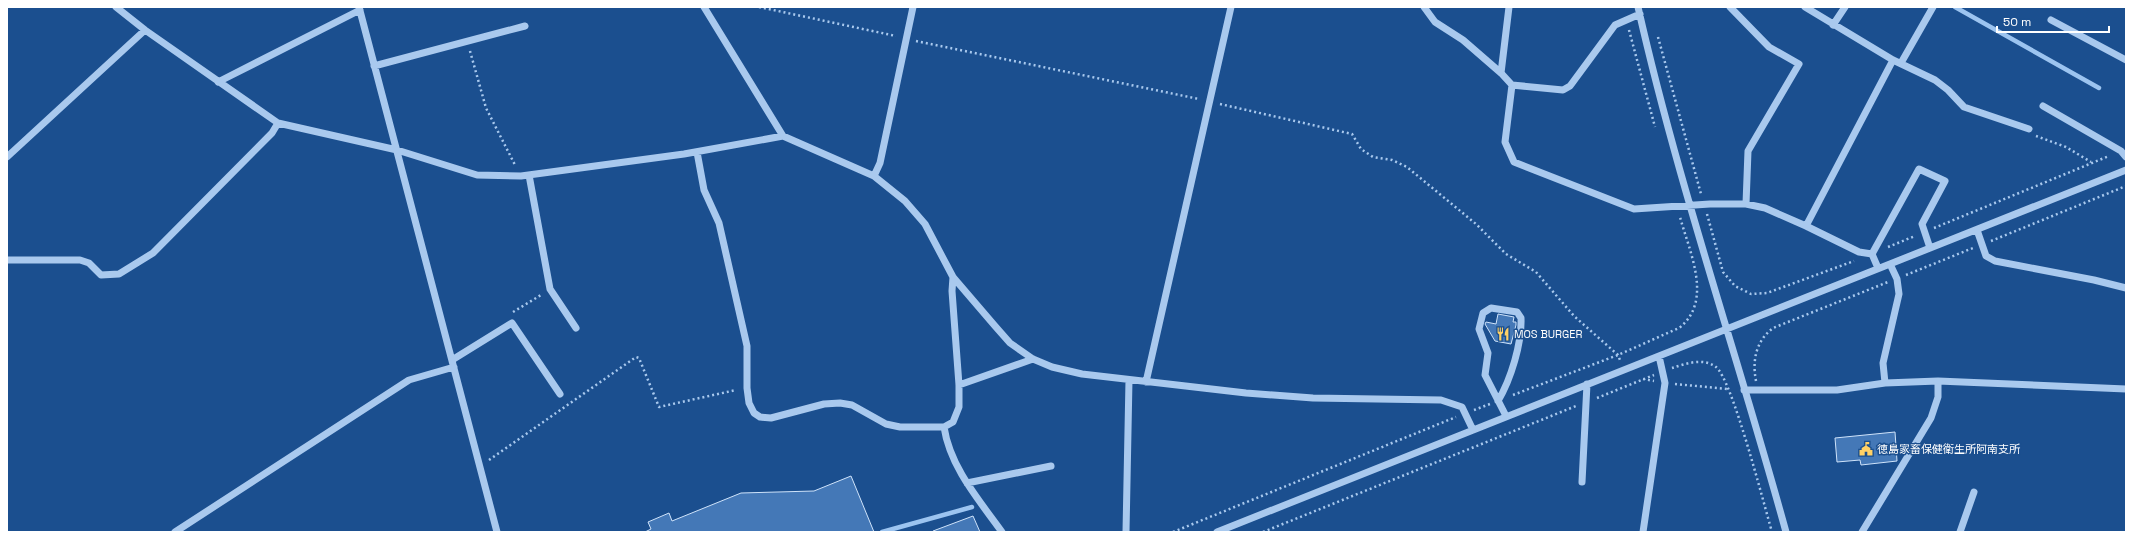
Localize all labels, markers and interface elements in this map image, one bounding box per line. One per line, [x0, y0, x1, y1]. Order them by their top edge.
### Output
scale bar [1997, 8, 2109, 34]
text: 50 m [2003, 14, 2031, 30]
restaurant icon: MOS BURGER [1495, 326, 1511, 342]
place label: MOS BURGER [1514, 327, 1582, 341]
public building icon: 徳島家畜保健衛生所阿南支所 [1858, 441, 1874, 457]
place label: 徳島家畜保健衛生所阿南支所 [1877, 442, 2021, 456]

